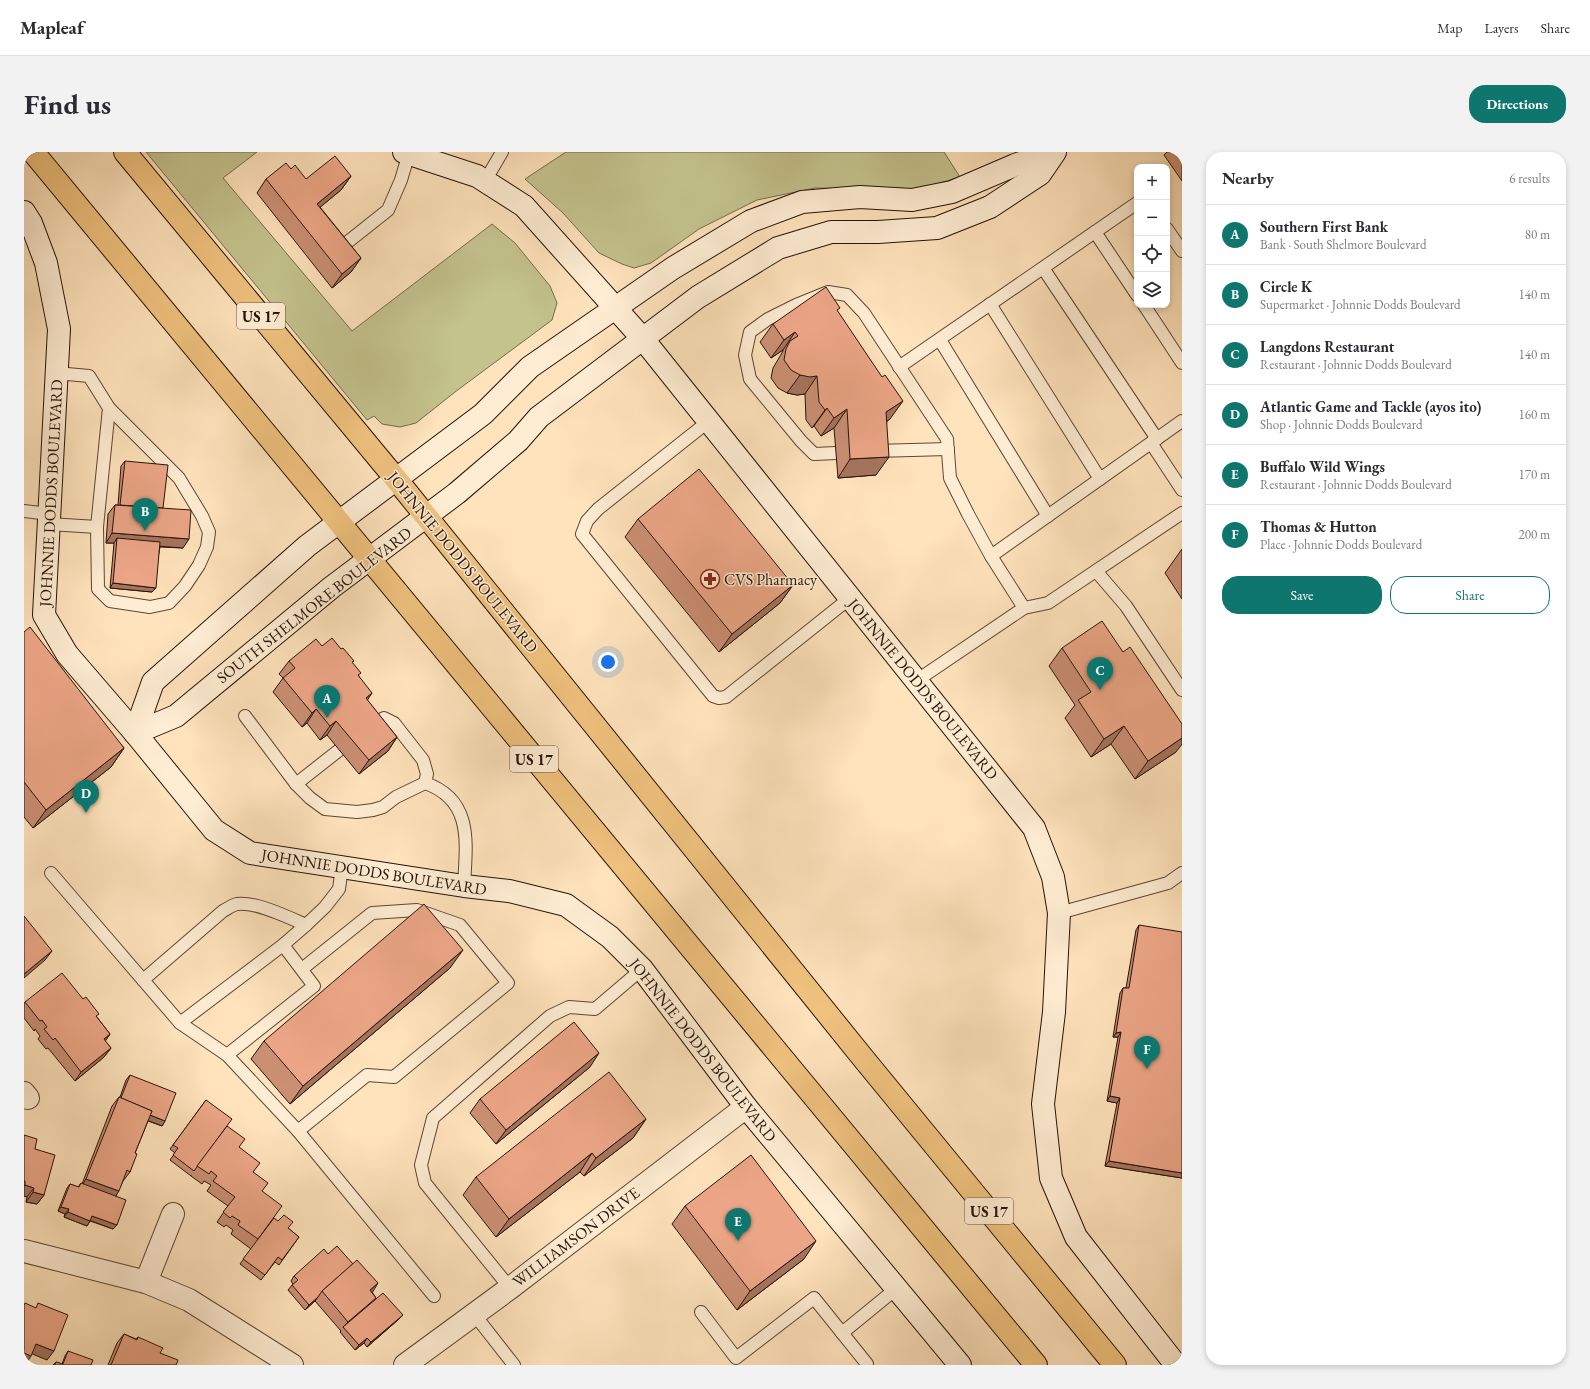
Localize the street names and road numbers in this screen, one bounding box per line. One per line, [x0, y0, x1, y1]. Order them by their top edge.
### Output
road number: US 17 [237, 303, 285, 329]
street label: JOHNNIE DODDS BOULEVARD [34, 379, 67, 609]
street label: JOHNNIE DODDS BOULEVARD [382, 465, 543, 657]
street label: SOUTH SHELMORE BOULEVARD [212, 522, 416, 688]
street label: JOHNNIE DODDS BOULEVARD [842, 592, 1003, 784]
road number: US 17 [510, 746, 558, 772]
street label: JOHNNIE DODDS BOULEVARD [258, 844, 488, 900]
street label: JOHNNIE DODDS BOULEVARD [623, 952, 781, 1146]
street label: WILLIAMSON DRIVE [508, 1182, 644, 1292]
road number: US 17 [965, 1198, 1013, 1224]

